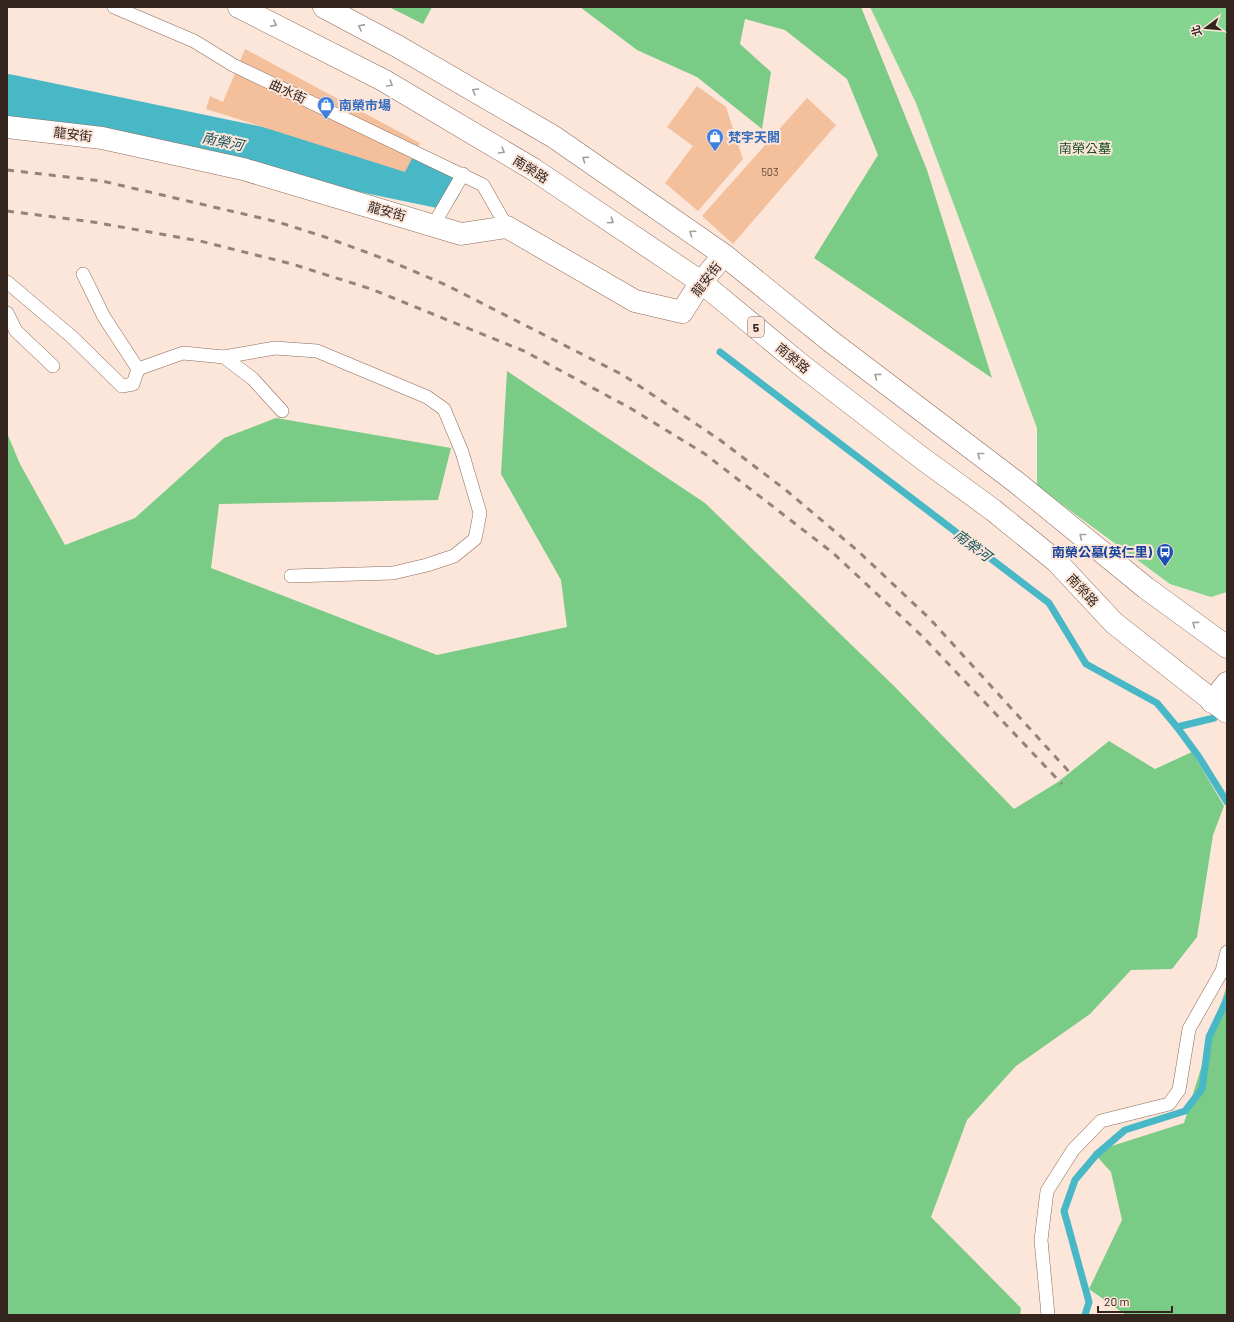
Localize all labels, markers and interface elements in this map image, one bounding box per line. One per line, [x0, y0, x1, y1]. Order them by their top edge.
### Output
north arrow [1186, 8, 1226, 48]
one-way arrow [270, 20, 278, 27]
one-way arrow [358, 24, 366, 32]
text: 北 [1188, 24, 1204, 38]
street label: 曲水街 [267, 76, 309, 106]
one-way arrow [386, 80, 393, 87]
one-way arrow [472, 89, 479, 96]
shop icon: 南榮市場 [316, 95, 336, 120]
place label: 南榮市場 [339, 97, 391, 113]
street label: 龍安街 [53, 124, 93, 144]
shop icon: 梵宇天閣 [705, 127, 725, 152]
water label: 南榮河 [201, 128, 248, 154]
place label: 梵宇天閣 [728, 129, 780, 145]
park label: 南榮公墓 [1059, 140, 1111, 156]
one-way arrow [498, 146, 505, 153]
street label: 南榮路 [510, 152, 552, 186]
one-way arrow [583, 157, 590, 164]
house number: 503 [761, 165, 779, 178]
street label: 龍安街 [366, 198, 408, 224]
one-way arrow [606, 216, 613, 223]
one-way arrow [689, 230, 696, 238]
street label: 龍安街 [688, 259, 724, 299]
road number: 5 [748, 317, 764, 337]
street label: 南榮路 [773, 340, 813, 376]
one-way arrow [874, 374, 881, 381]
one-way arrow [978, 452, 985, 459]
water label: 南榮河 [951, 526, 997, 566]
one-way arrow [1079, 533, 1086, 540]
bus stop icon: 南榮公墓(英仁里) [1155, 542, 1175, 567]
place label: 南榮公墓(英仁里) [1052, 544, 1152, 560]
street label: 南榮路 [1064, 570, 1102, 610]
one-way arrow [1193, 622, 1200, 629]
scale bar [1098, 1288, 1172, 1314]
text: 20 m [1104, 1294, 1130, 1308]

